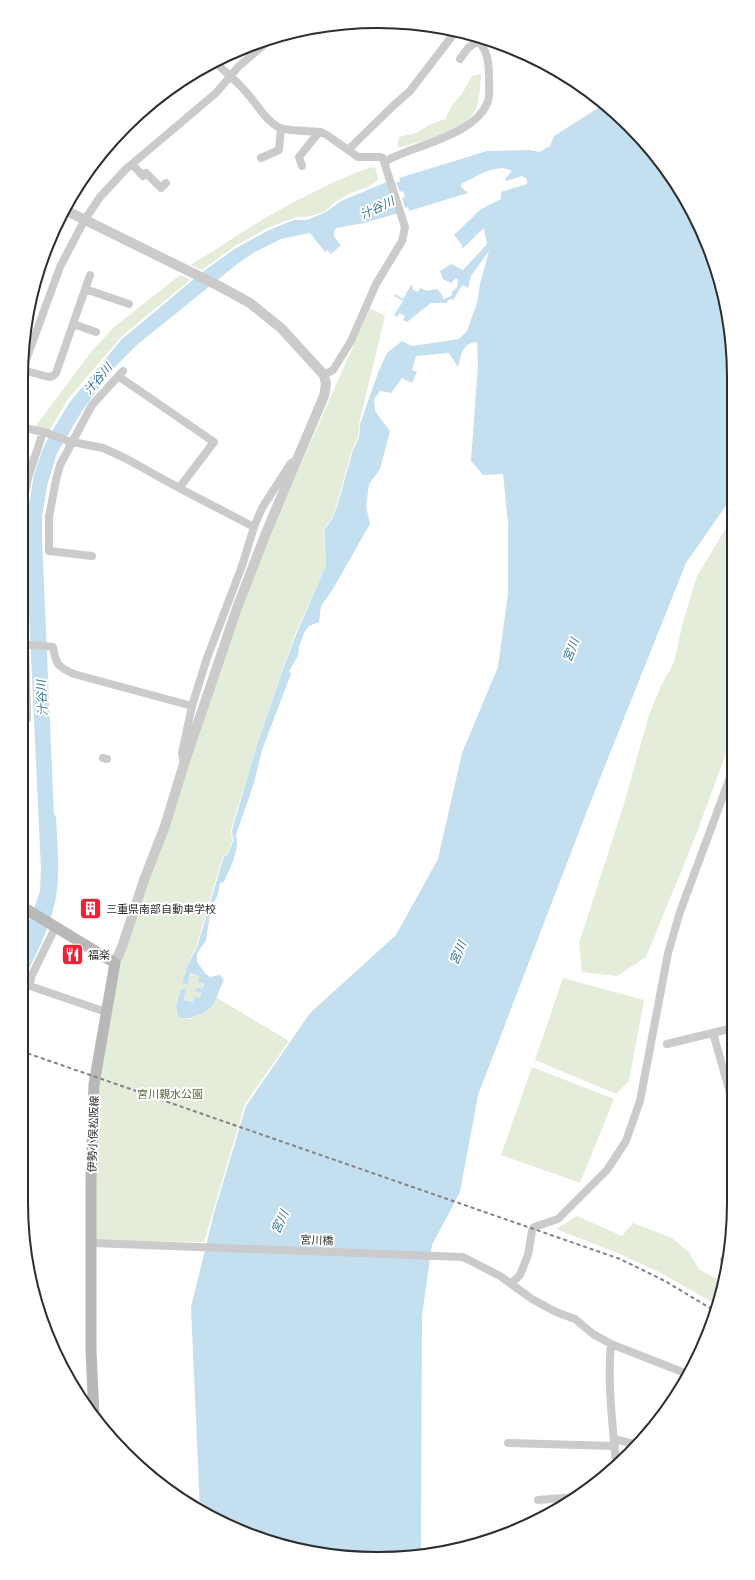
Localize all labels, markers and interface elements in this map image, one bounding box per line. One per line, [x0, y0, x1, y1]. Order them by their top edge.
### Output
water label: 汁谷川 [358, 193, 398, 222]
water label: 汁谷川 [81, 359, 116, 397]
water label: 宮川 [560, 634, 583, 664]
water label: 汁谷川 [34, 678, 50, 716]
building icon: 三重県南部自動車学校 [78, 896, 104, 922]
place label: 三重県南部自動車学校 [106, 903, 216, 915]
water label: 宮川 [447, 937, 470, 967]
restaurant icon: 福楽 [59, 942, 85, 968]
place label: 福楽 [88, 949, 110, 961]
park label: 宮川親水公園 [137, 1088, 203, 1100]
street label: 伊勢小俣松阪線 [86, 1095, 100, 1173]
water label: 宮川 [269, 1206, 292, 1236]
street label: 宮川橋 [300, 1233, 334, 1247]

